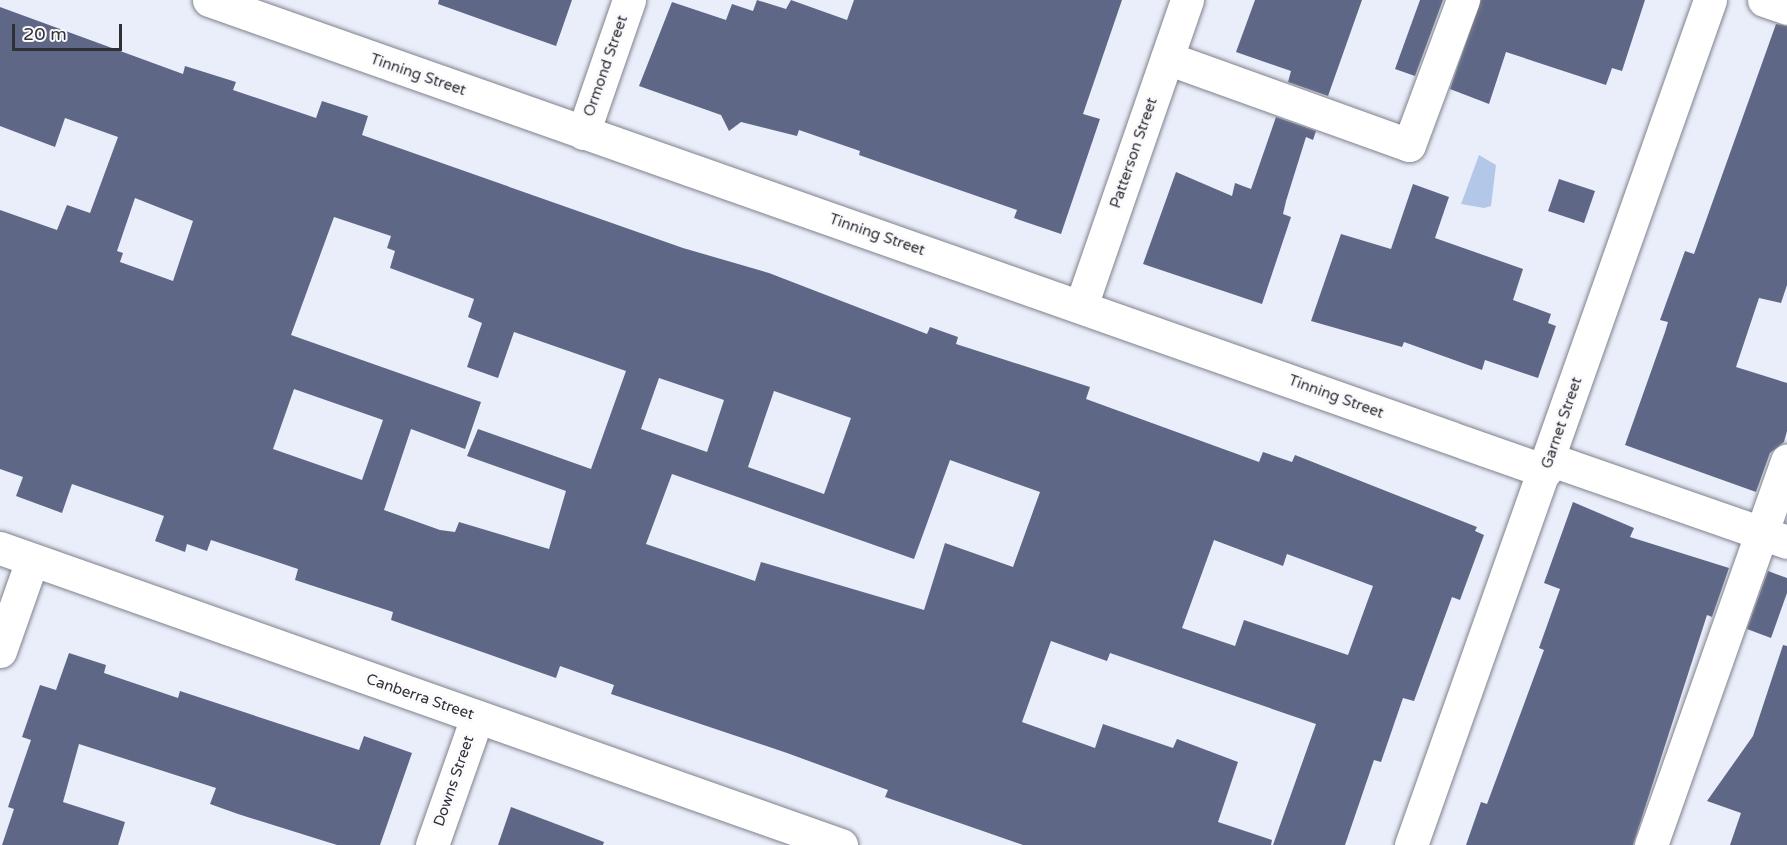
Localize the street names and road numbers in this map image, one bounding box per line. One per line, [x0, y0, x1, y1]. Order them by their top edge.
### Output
street label: Ormond Street [580, 13, 632, 119]
street label: Tinning Street [368, 50, 468, 100]
street label: Patterson Street [1107, 95, 1161, 211]
street label: Tinning Street [827, 210, 927, 260]
street label: Tinning Street [1286, 371, 1386, 423]
street label: Garnet Street [1538, 375, 1586, 471]
street label: Canberra Street [364, 670, 476, 724]
street label: Downs Street [430, 733, 478, 829]

